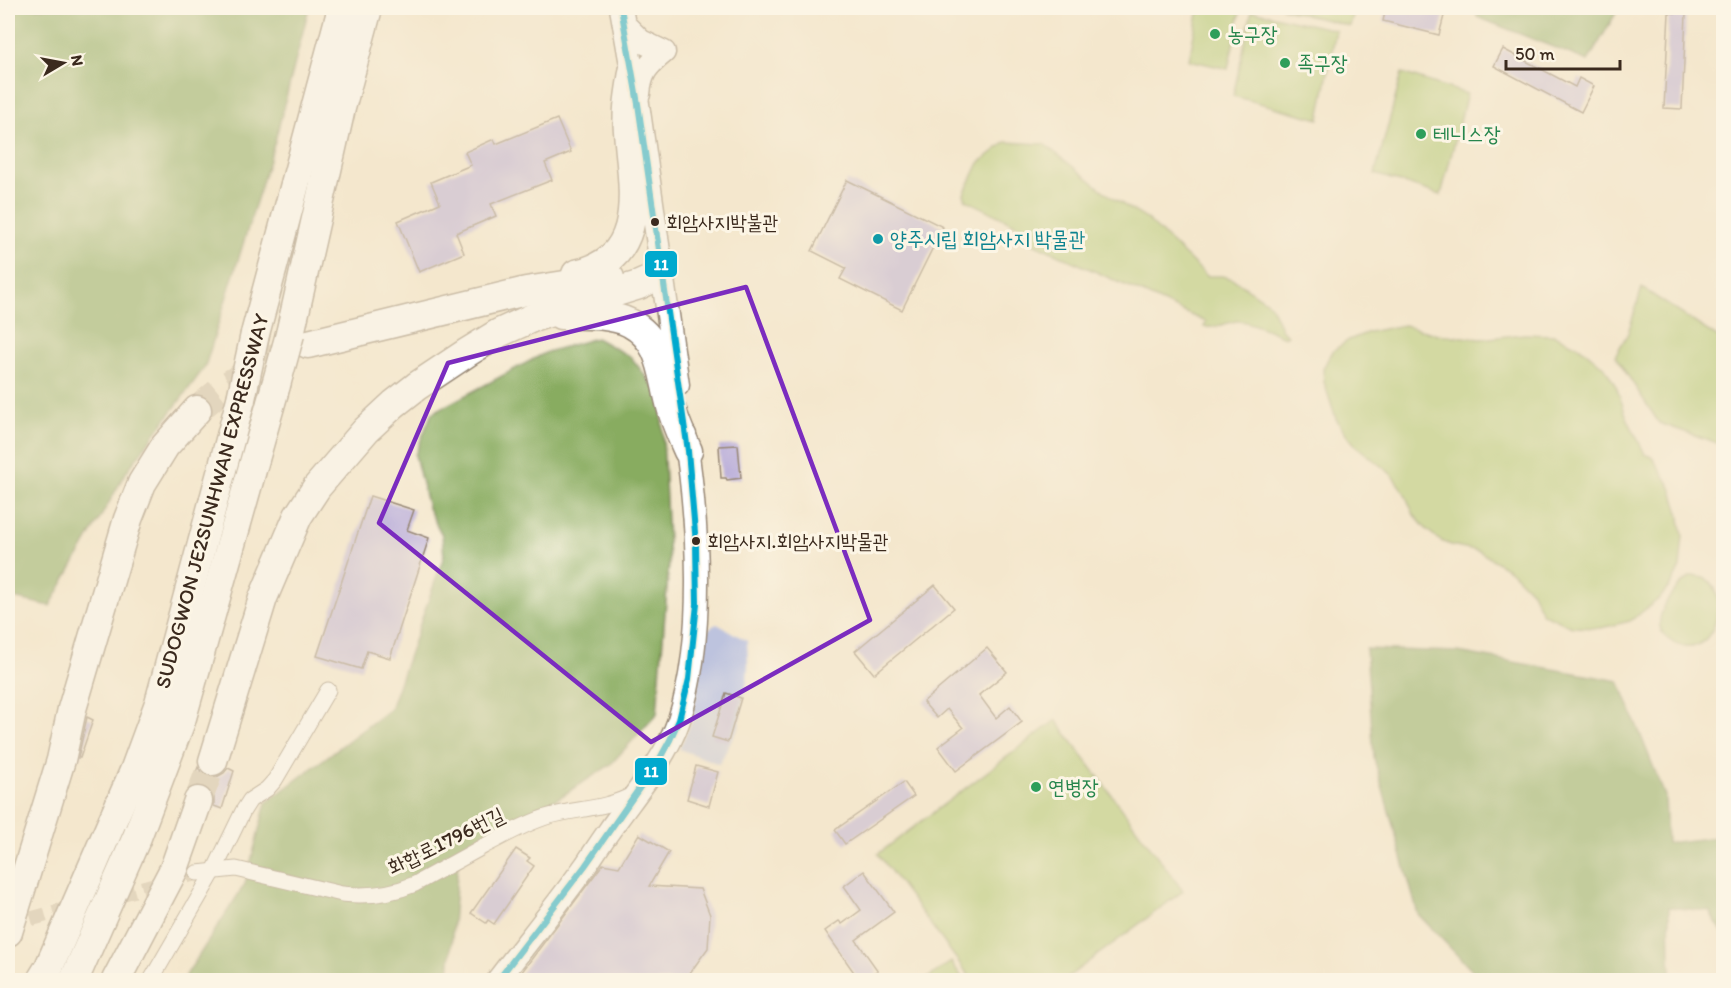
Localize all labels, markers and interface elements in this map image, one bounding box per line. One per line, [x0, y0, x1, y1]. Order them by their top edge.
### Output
place label: 농구장 [1227, 21, 1278, 46]
marker: 농구장 [1208, 27, 1222, 41]
north arrow [33, 33, 93, 93]
scale bar [1506, 33, 1620, 71]
text: 50 m [1515, 43, 1555, 65]
place label: 족구장 [1297, 50, 1348, 75]
text: N [67, 54, 88, 67]
marker: 족구장 [1278, 56, 1292, 70]
place label: 테니스장 [1433, 121, 1501, 146]
marker: 테니스장 [1414, 127, 1428, 141]
place label: 회암사지박불관 [666, 210, 779, 234]
marker: 회암사지박불관 [649, 216, 661, 228]
place label: 양주시립 회암사지 박물관 [890, 226, 1085, 251]
marker: 양주시립 회암사지 박물관 [871, 232, 885, 246]
line badge: 11 [644, 250, 678, 278]
text: 11 [654, 255, 669, 274]
street label: SUDOGWON JE2SUNHWAN EXPRESSWAY [149, 311, 274, 691]
place label: 회암사지.회암사지박물관 [707, 529, 889, 553]
marker: 회암사지.회암사지박물관 [690, 535, 702, 547]
line badge: 11 [634, 757, 668, 786]
text: 11 [644, 762, 659, 781]
place label: 연병장 [1048, 774, 1099, 799]
marker: 연병장 [1029, 780, 1043, 794]
street label: 화합로1796번길 [383, 801, 508, 880]

